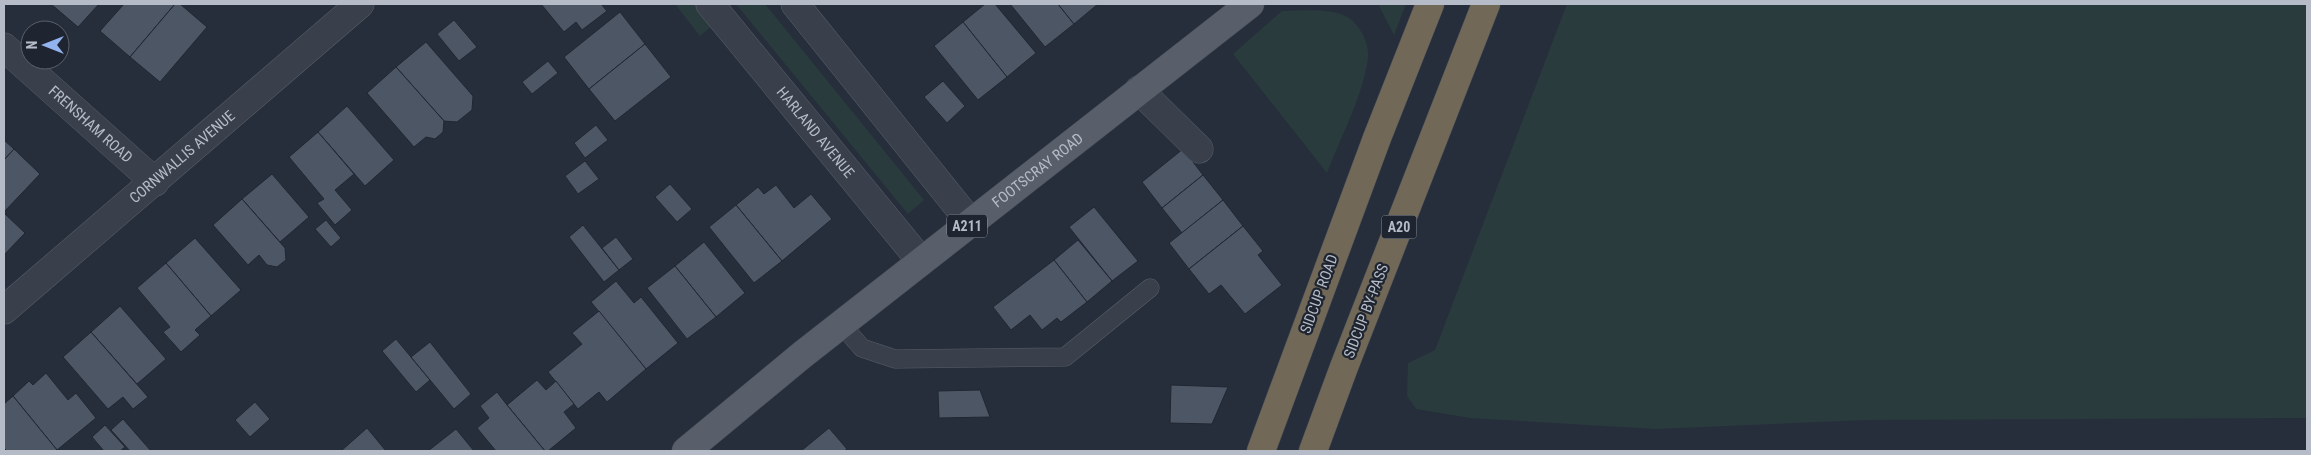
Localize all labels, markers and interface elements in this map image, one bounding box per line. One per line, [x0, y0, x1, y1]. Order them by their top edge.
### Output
north arrow [20, 20, 70, 70]
text: N [24, 41, 40, 49]
street label: FRENSHAM ROAD [45, 82, 136, 167]
street label: HARLAND AVENUE [773, 83, 858, 181]
street label: CORNWALLIS AVENUE [126, 107, 238, 207]
street label: FOOTSCRAY ROAD [989, 129, 1087, 211]
road number: A211 [947, 215, 987, 238]
road number: A20 [1382, 216, 1416, 238]
street label: SIDCUP ROAD [1296, 252, 1342, 336]
street label: SIDCUP BY-PASS [1340, 261, 1392, 361]

